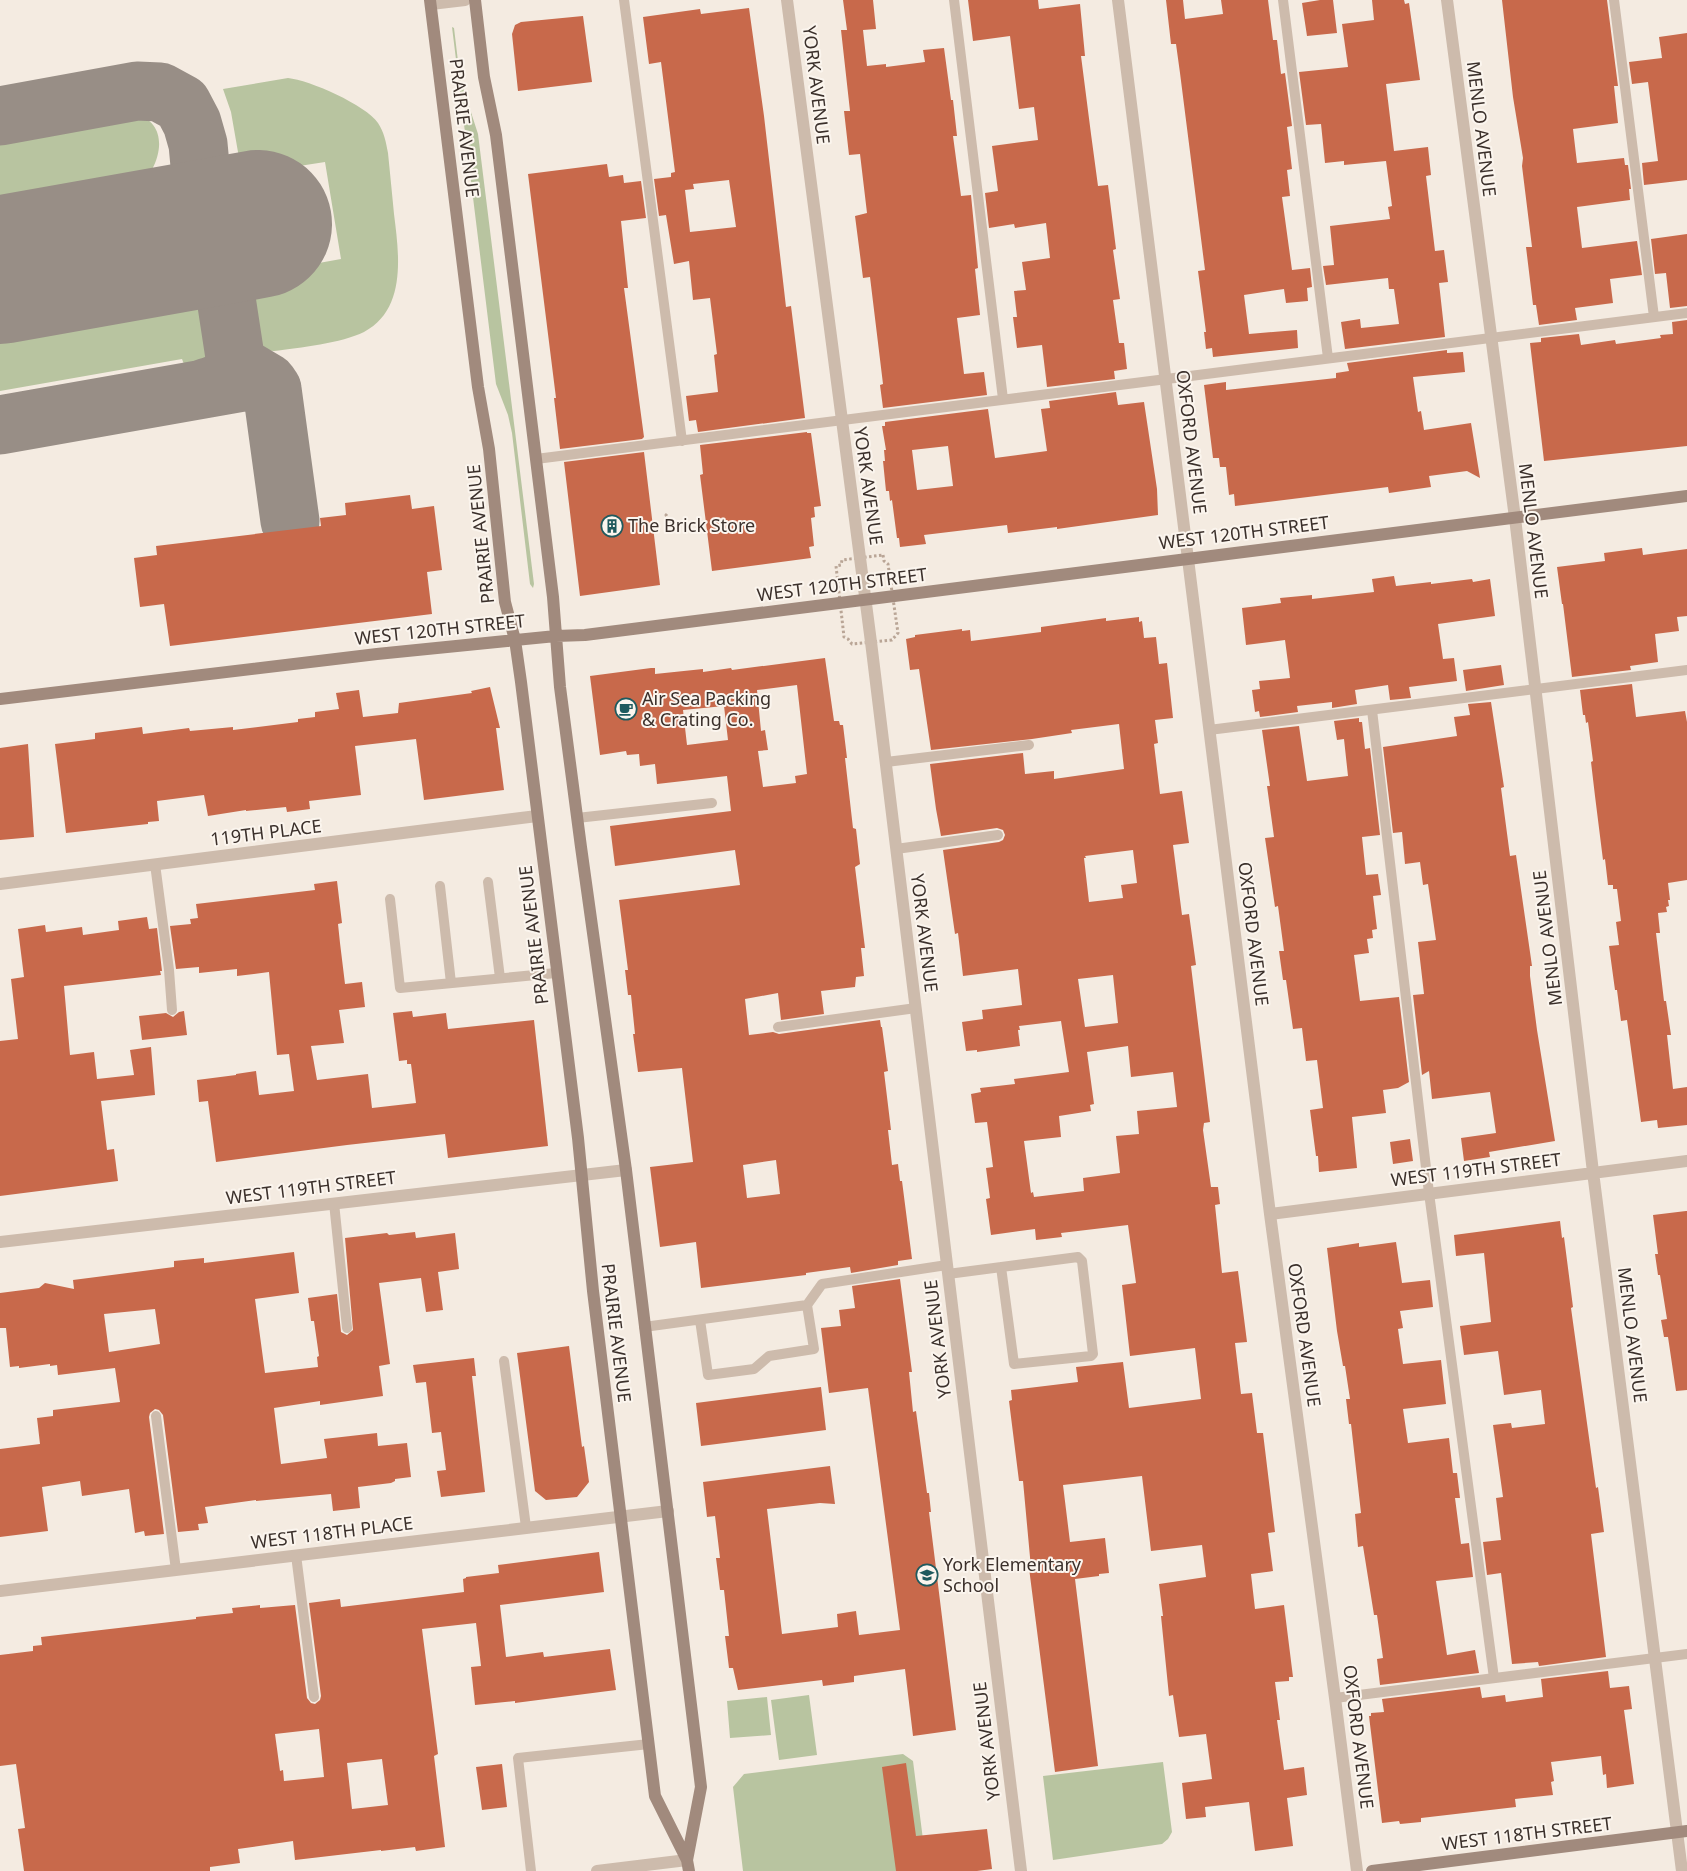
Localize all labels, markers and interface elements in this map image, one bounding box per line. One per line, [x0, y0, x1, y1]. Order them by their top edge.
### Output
street label: YORK AVENUE [798, 24, 836, 146]
street label: PRAIRIE AVENUE [445, 57, 485, 199]
street label: MENLO AVENUE [1462, 60, 1502, 198]
street label: OXFORD AVENUE [1171, 368, 1213, 515]
street label: YORK AVENUE [849, 425, 889, 547]
street label: MENLO AVENUE [1514, 462, 1554, 600]
street label: PRAIRIE AVENUE [461, 463, 499, 605]
street label: WEST 120TH STREET [1157, 510, 1330, 554]
place label: The Brick Store [628, 513, 755, 537]
building icon: The Brick Store [600, 514, 624, 538]
street label: WEST 120TH STREET [755, 562, 928, 606]
street label: WEST 120TH STREET [353, 608, 526, 650]
place label: Air Sea Packing & Crating Co. [642, 686, 771, 731]
cafe icon: Air Sea Packing & Crating Co. [614, 697, 638, 721]
street label: 119TH PLACE [209, 813, 323, 851]
street label: OXFORD AVENUE [1233, 860, 1275, 1007]
street label: PRAIRIE AVENUE [513, 864, 553, 1006]
street label: MENLO AVENUE [1527, 869, 1567, 1007]
street label: YORK AVENUE [906, 872, 944, 994]
street label: WEST 119TH STREET [1389, 1147, 1562, 1191]
street label: WEST 119TH STREET [224, 1165, 397, 1209]
street label: OXFORD AVENUE [1283, 1261, 1327, 1408]
street label: PRAIRIE AVENUE [597, 1262, 637, 1404]
street label: MENLO AVENUE [1613, 1266, 1653, 1404]
street label: YORK AVENUE [918, 1278, 956, 1400]
street label: WEST 118TH PLACE [249, 1510, 414, 1554]
place label: York Elementary School [943, 1552, 1082, 1597]
school or university icon: York Elementary School [915, 1563, 939, 1587]
street label: OXFORD AVENUE [1338, 1663, 1380, 1810]
street label: YORK AVENUE [967, 1680, 1005, 1802]
street label: WEST 118TH STREET [1440, 1811, 1613, 1855]

